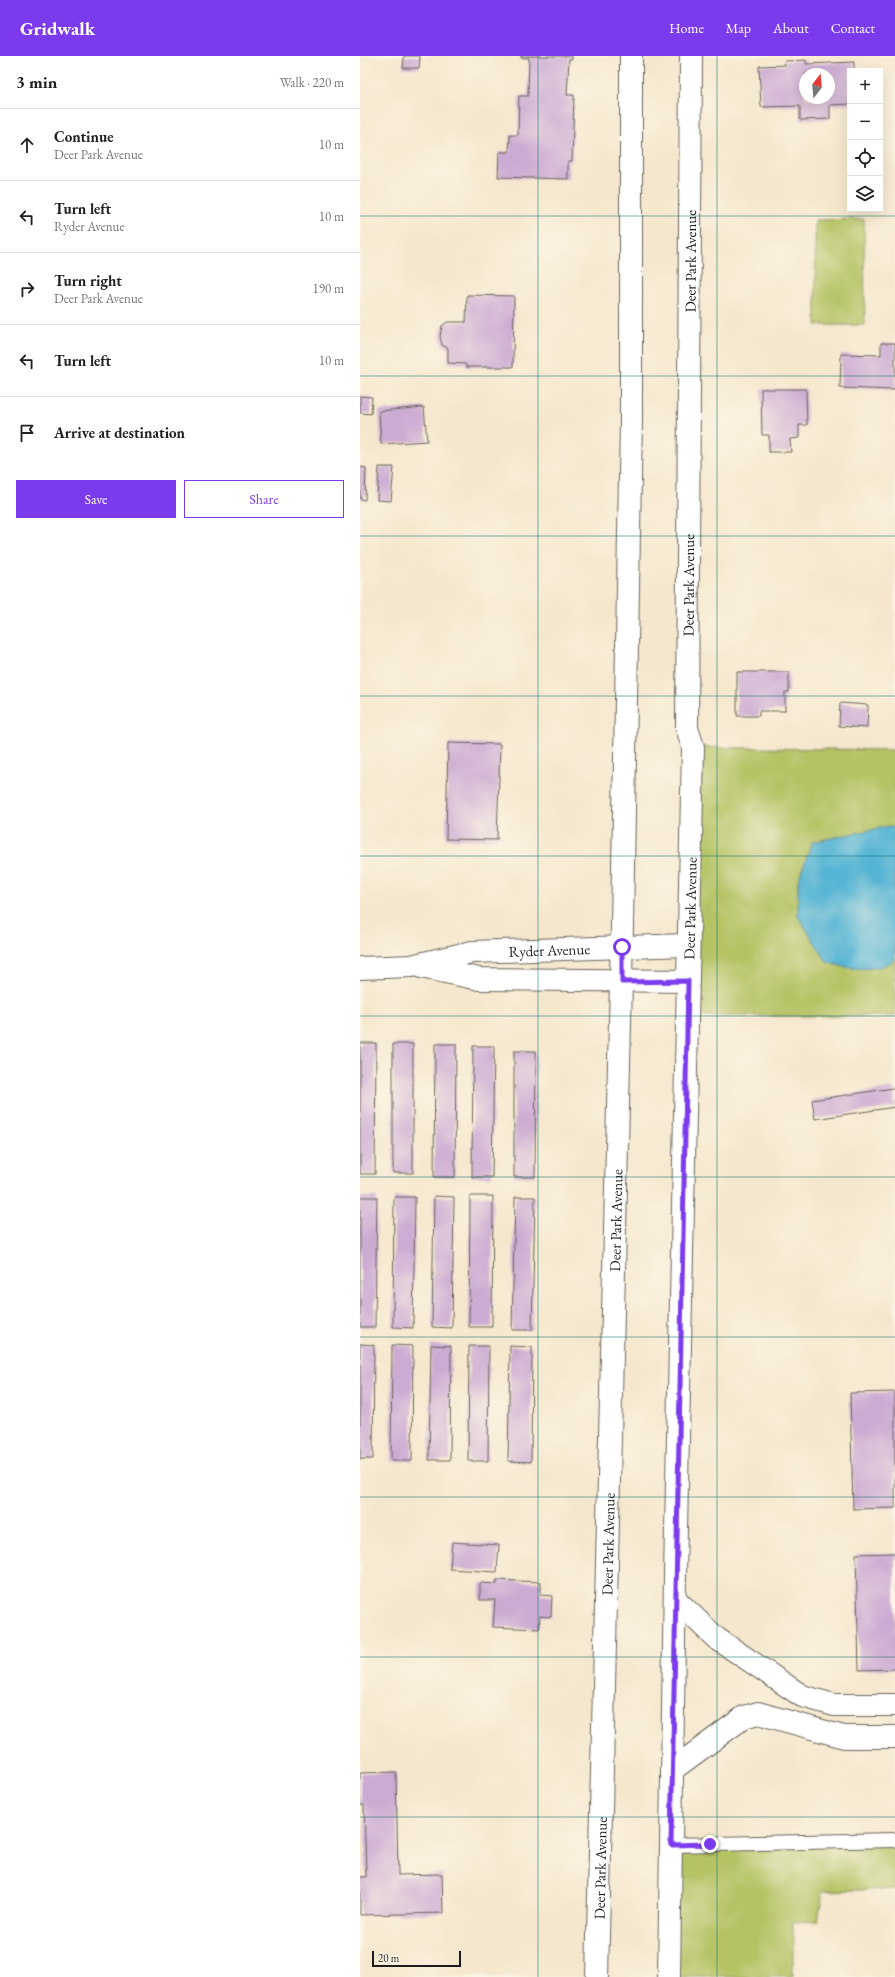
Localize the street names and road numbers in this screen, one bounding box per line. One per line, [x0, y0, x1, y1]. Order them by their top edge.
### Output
street label: Deer Park Avenue [680, 210, 700, 313]
street label: Deer Park Avenue [678, 534, 698, 637]
street label: Deer Park Avenue [679, 857, 700, 960]
street label: Ryder Avenue [508, 939, 591, 960]
street label: Deer Park Avenue [605, 1169, 626, 1272]
street label: Deer Park Avenue [597, 1492, 618, 1596]
street label: Deer Park Avenue [589, 1816, 610, 1920]

